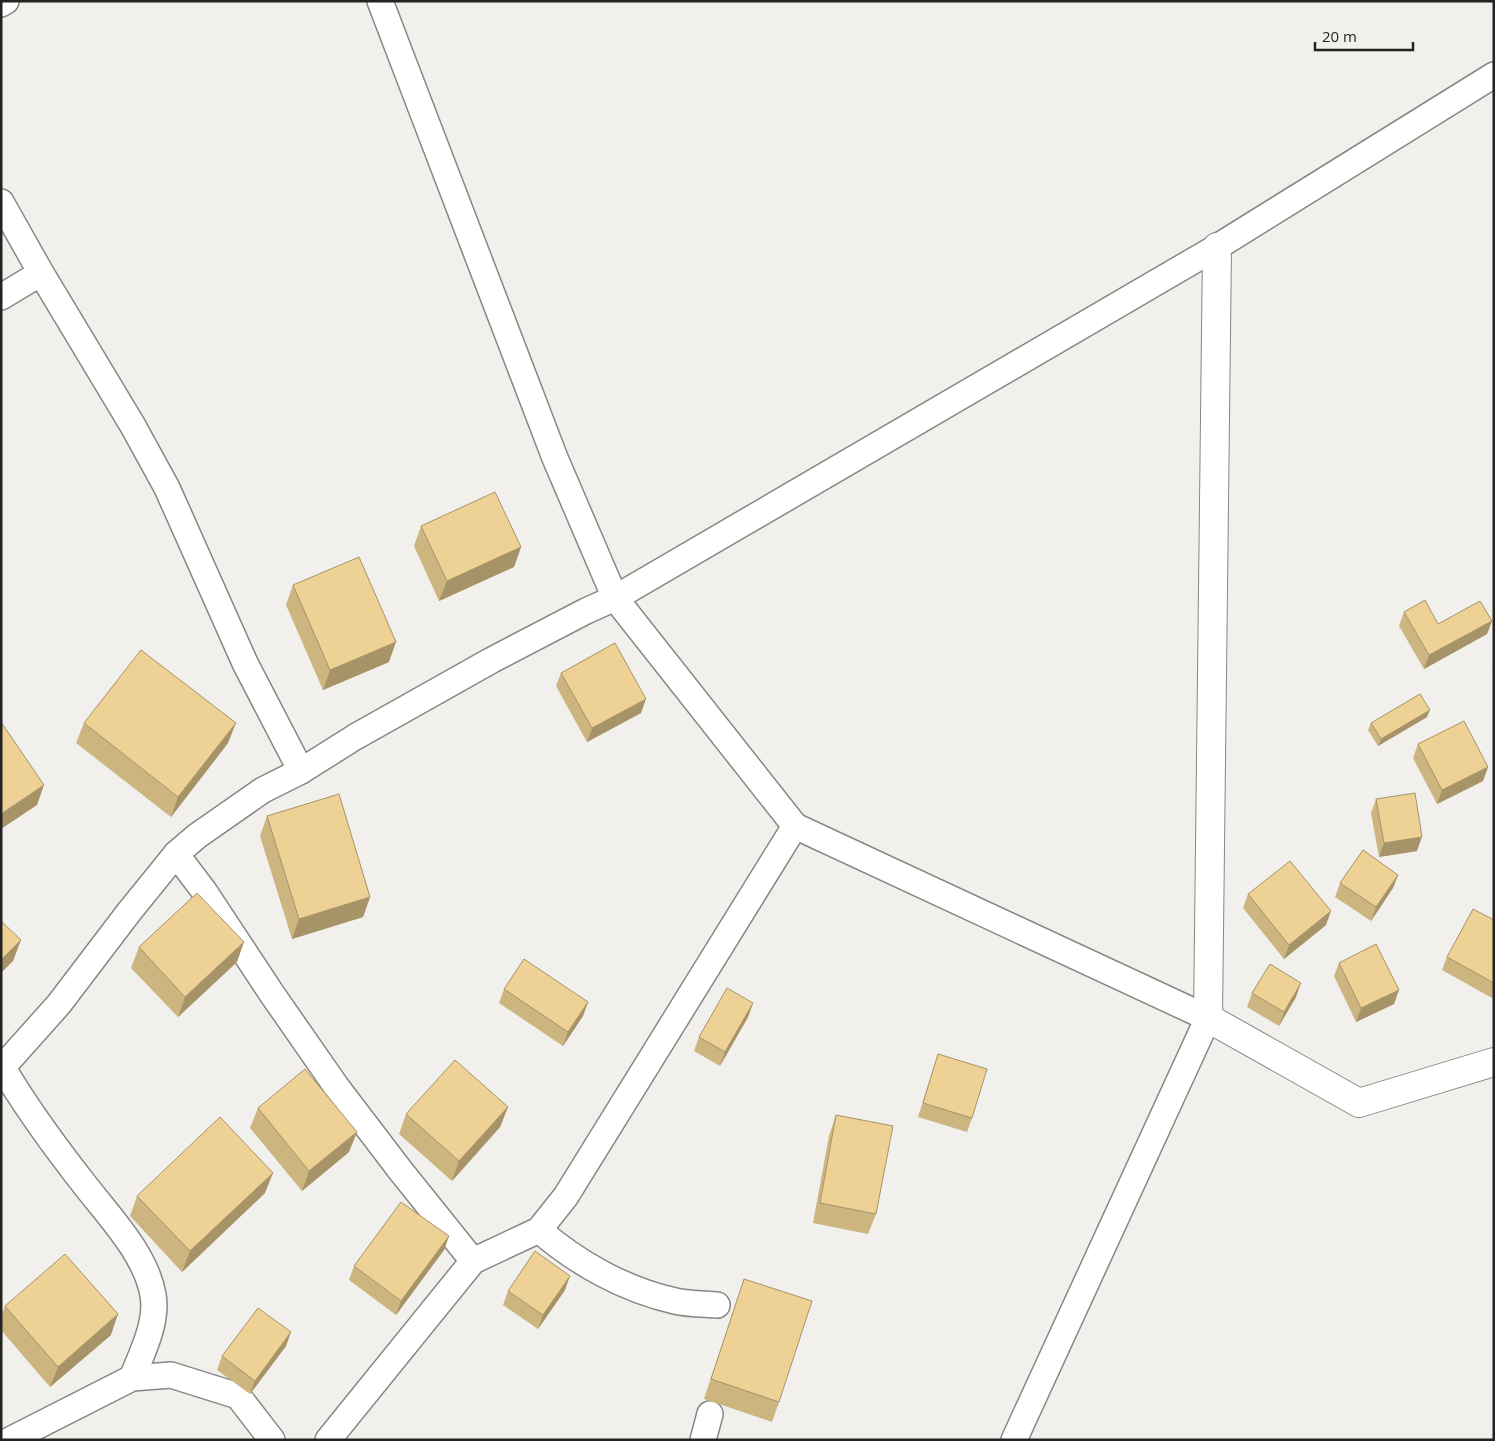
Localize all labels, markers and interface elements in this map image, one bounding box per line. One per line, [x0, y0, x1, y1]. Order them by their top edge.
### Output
scale bar [1315, 20, 1412, 52]
text: 20 m [1322, 26, 1357, 46]

